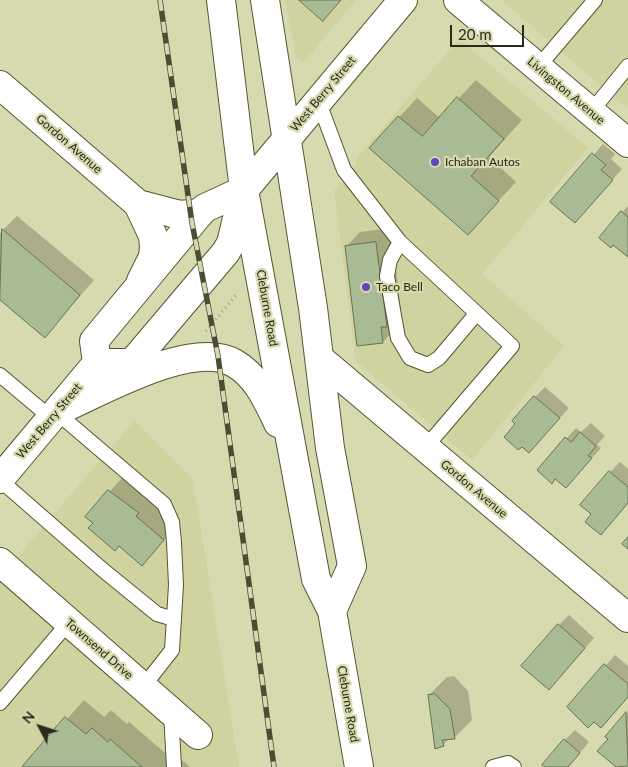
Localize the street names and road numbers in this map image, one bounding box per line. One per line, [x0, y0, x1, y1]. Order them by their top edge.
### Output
street label: West Berry Street [287, 53, 359, 135]
street label: Livingston Avenue [524, 54, 608, 128]
street label: Gordon Avenue [33, 111, 105, 177]
street label: Cleburne Road [253, 268, 281, 348]
street label: West Berry Street [13, 380, 85, 462]
street label: Gordon Avenue [438, 457, 510, 521]
street label: Townsend Drive [62, 616, 136, 682]
street label: Cleburne Road [334, 664, 362, 744]

